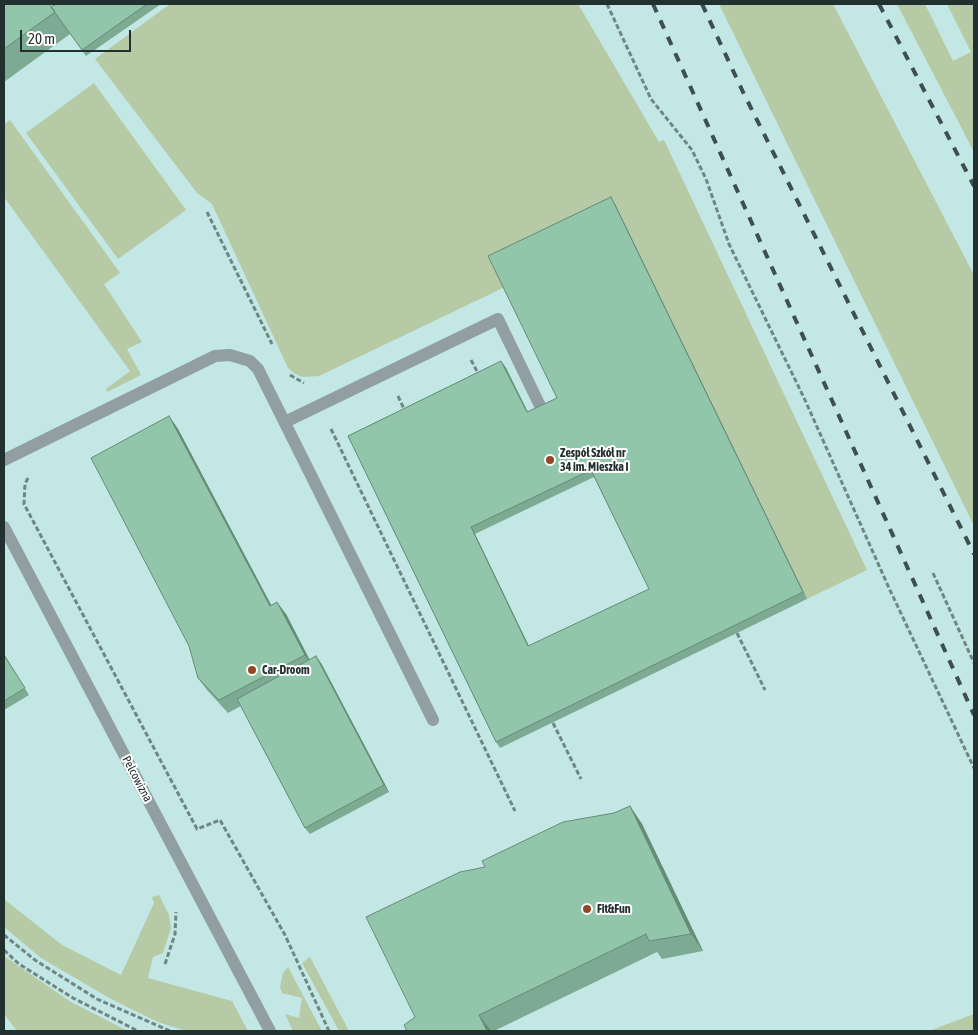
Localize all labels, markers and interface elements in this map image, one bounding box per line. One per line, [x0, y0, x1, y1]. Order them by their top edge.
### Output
scale bar [22, 20, 134, 52]
text: 20 m [28, 30, 55, 47]
place label: Zespół Szkół nr 34 im. Mieszka I [560, 446, 628, 474]
marker: Zespół Szkół nr 34 im. Mieszka I [544, 454, 556, 466]
place label: Car-Droom [262, 663, 310, 677]
marker: Car-Droom [246, 664, 258, 676]
street label: Pelcowizna [119, 754, 155, 804]
place label: Fit&Fun [597, 902, 631, 916]
marker: Fit&Fun [581, 903, 593, 915]

